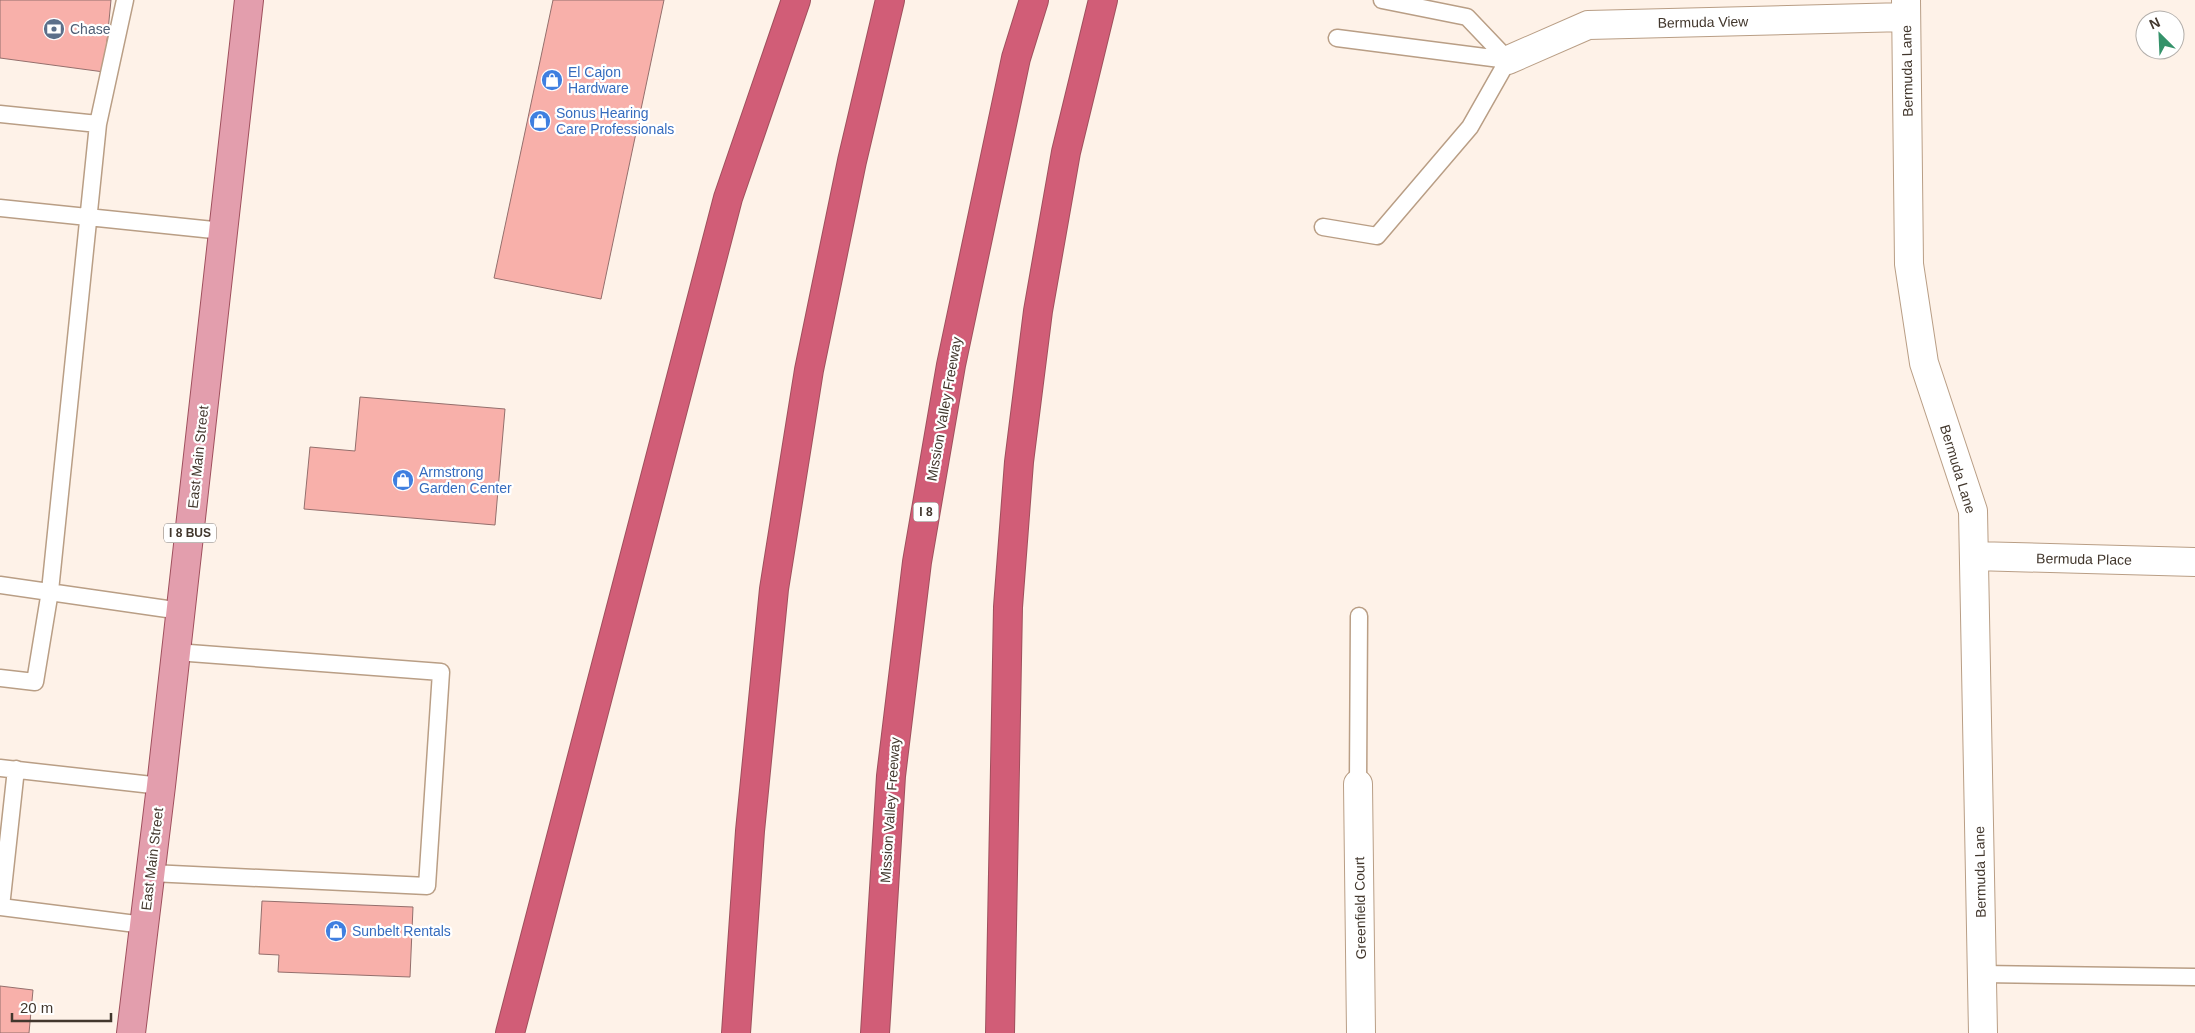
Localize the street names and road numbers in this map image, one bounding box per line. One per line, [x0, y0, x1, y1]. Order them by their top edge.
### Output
street label: Bermuda View [1657, 13, 1749, 31]
street label: Bermuda Lane [1898, 25, 1916, 117]
street label: Mission Valley Freeway [923, 336, 965, 482]
street label: East Main Street [185, 405, 211, 509]
street label: Bermuda Lane [1937, 423, 1979, 515]
road number: I 8 [914, 502, 938, 522]
road number: I 8 BUS [164, 524, 216, 542]
street label: Bermuda Place [2036, 550, 2132, 568]
street label: Mission Valley Freeway [877, 737, 903, 883]
street label: East Main Street [138, 807, 166, 911]
street label: Bermuda Lane [1971, 826, 1989, 918]
street label: Greenfield Court [1351, 856, 1369, 959]

